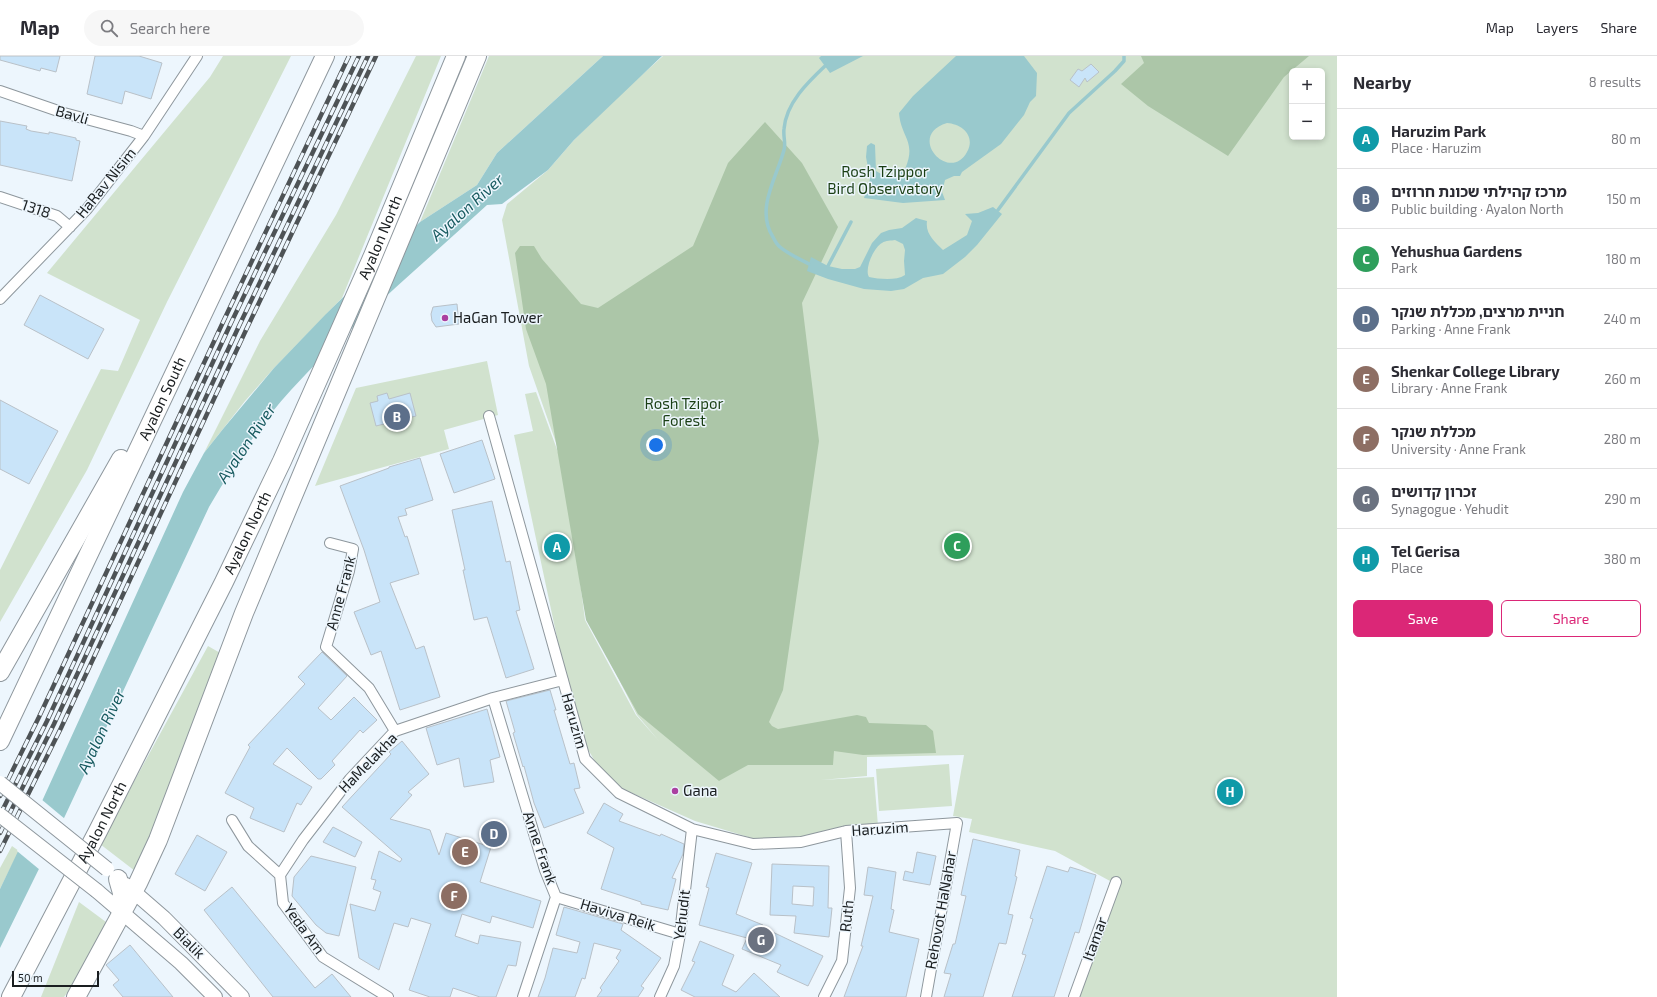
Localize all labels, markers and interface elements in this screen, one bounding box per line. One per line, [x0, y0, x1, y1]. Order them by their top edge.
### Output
search box [84, 10, 364, 46]
text: Map [20, 16, 60, 39]
icon: search [98, 17, 120, 39]
text: Search here [130, 19, 210, 37]
text: Map [1486, 19, 1514, 36]
text: Layers [1536, 19, 1578, 36]
text: Share [1600, 19, 1637, 36]
map controls [1289, 68, 1325, 140]
button: + [1289, 68, 1325, 104]
text: Nearby [1353, 72, 1411, 92]
text: 8 results [1589, 74, 1641, 90]
street label: Bavli [54, 101, 91, 127]
button: − [1289, 104, 1325, 140]
text: Haruzim Park [1391, 122, 1486, 140]
text: A [1362, 131, 1370, 147]
text: 80 m [1611, 131, 1641, 147]
text: Place · Haruzim [1391, 140, 1481, 156]
street label: HaRav Nisim [71, 143, 139, 221]
park label: Rosh Tzippor Bird Observatory [827, 162, 943, 197]
water label: Ayalon River [426, 169, 508, 246]
text: מרכז קהילתי שכונת חרוזים [1391, 182, 1567, 200]
text: B [1362, 191, 1370, 207]
text: 150 m [1607, 191, 1641, 207]
street label: Ayalon North [354, 192, 405, 282]
street label: 1318 [20, 195, 53, 221]
text: Public building · Ayalon North [1391, 201, 1564, 217]
text: Yehushua Gardens [1391, 242, 1522, 260]
text: C [1362, 251, 1370, 267]
text: 180 m [1606, 251, 1641, 267]
text: Park [1391, 260, 1418, 276]
text: חניית מרצים, מכללת שנקר [1391, 302, 1565, 320]
place label: HaGan Tower [453, 308, 543, 326]
text: D [1362, 311, 1370, 327]
text: 240 m [1604, 311, 1641, 327]
marker: HaGan Tower [440, 313, 450, 323]
text: Parking · Anne Frank [1391, 321, 1511, 337]
street label: Ayalon South [134, 354, 189, 443]
text: Shenkar College Library [1391, 362, 1560, 380]
text: E [1362, 371, 1370, 387]
text: 260 m [1604, 371, 1641, 387]
text: Library · Anne Frank [1391, 380, 1507, 396]
park label: Rosh Tzipor Forest [645, 394, 723, 429]
water label: Ayalon River [212, 399, 280, 487]
pin: B [384, 402, 410, 432]
text: מכללת שנקר [1391, 422, 1476, 440]
text: F [1362, 431, 1370, 447]
text: 280 m [1604, 431, 1641, 447]
your location [646, 435, 666, 455]
text: University · Anne Frank [1391, 441, 1526, 457]
text: זכרון קדושים [1391, 482, 1477, 500]
street label: Ayalon North [219, 488, 274, 577]
text: G [1362, 491, 1370, 507]
text: 290 m [1604, 491, 1641, 507]
text: Synagogue · Yehudit [1391, 501, 1509, 517]
pin: C [944, 531, 970, 561]
pin: A [544, 532, 570, 562]
text: Tel Gerisa [1391, 542, 1460, 560]
text: H [1362, 551, 1370, 567]
text: 380 m [1604, 551, 1641, 567]
street label: Anne Frank [321, 553, 359, 632]
text: Place [1391, 560, 1423, 576]
button: Save [1353, 600, 1493, 637]
button: Share [1501, 600, 1641, 637]
water label: Ayalon River [72, 685, 130, 777]
street label: Haruzim [558, 691, 592, 751]
street label: HaMelakha [334, 728, 400, 796]
pin: H [1217, 777, 1243, 807]
street label: Ayalon North [73, 778, 130, 866]
place label: Gana [683, 781, 718, 799]
marker: Gana [670, 786, 680, 796]
street label: Anne Frank [520, 809, 562, 887]
street label: Haruzim [851, 817, 909, 839]
pin: D [481, 819, 507, 849]
pin: E [452, 837, 478, 867]
street label: Rehovot HaNahar [921, 849, 959, 970]
pin: F [441, 881, 467, 911]
street label: Yehudit [669, 888, 693, 941]
street label: Haviva Reik [578, 894, 659, 934]
street label: Ruth [835, 899, 857, 933]
street label: Yeda Am [281, 900, 329, 957]
street label: Itamar [1078, 914, 1110, 963]
street label: Bialik [170, 923, 209, 962]
pin: G [748, 925, 774, 955]
scale bar [12, 969, 99, 988]
text: 50 m [18, 971, 43, 984]

